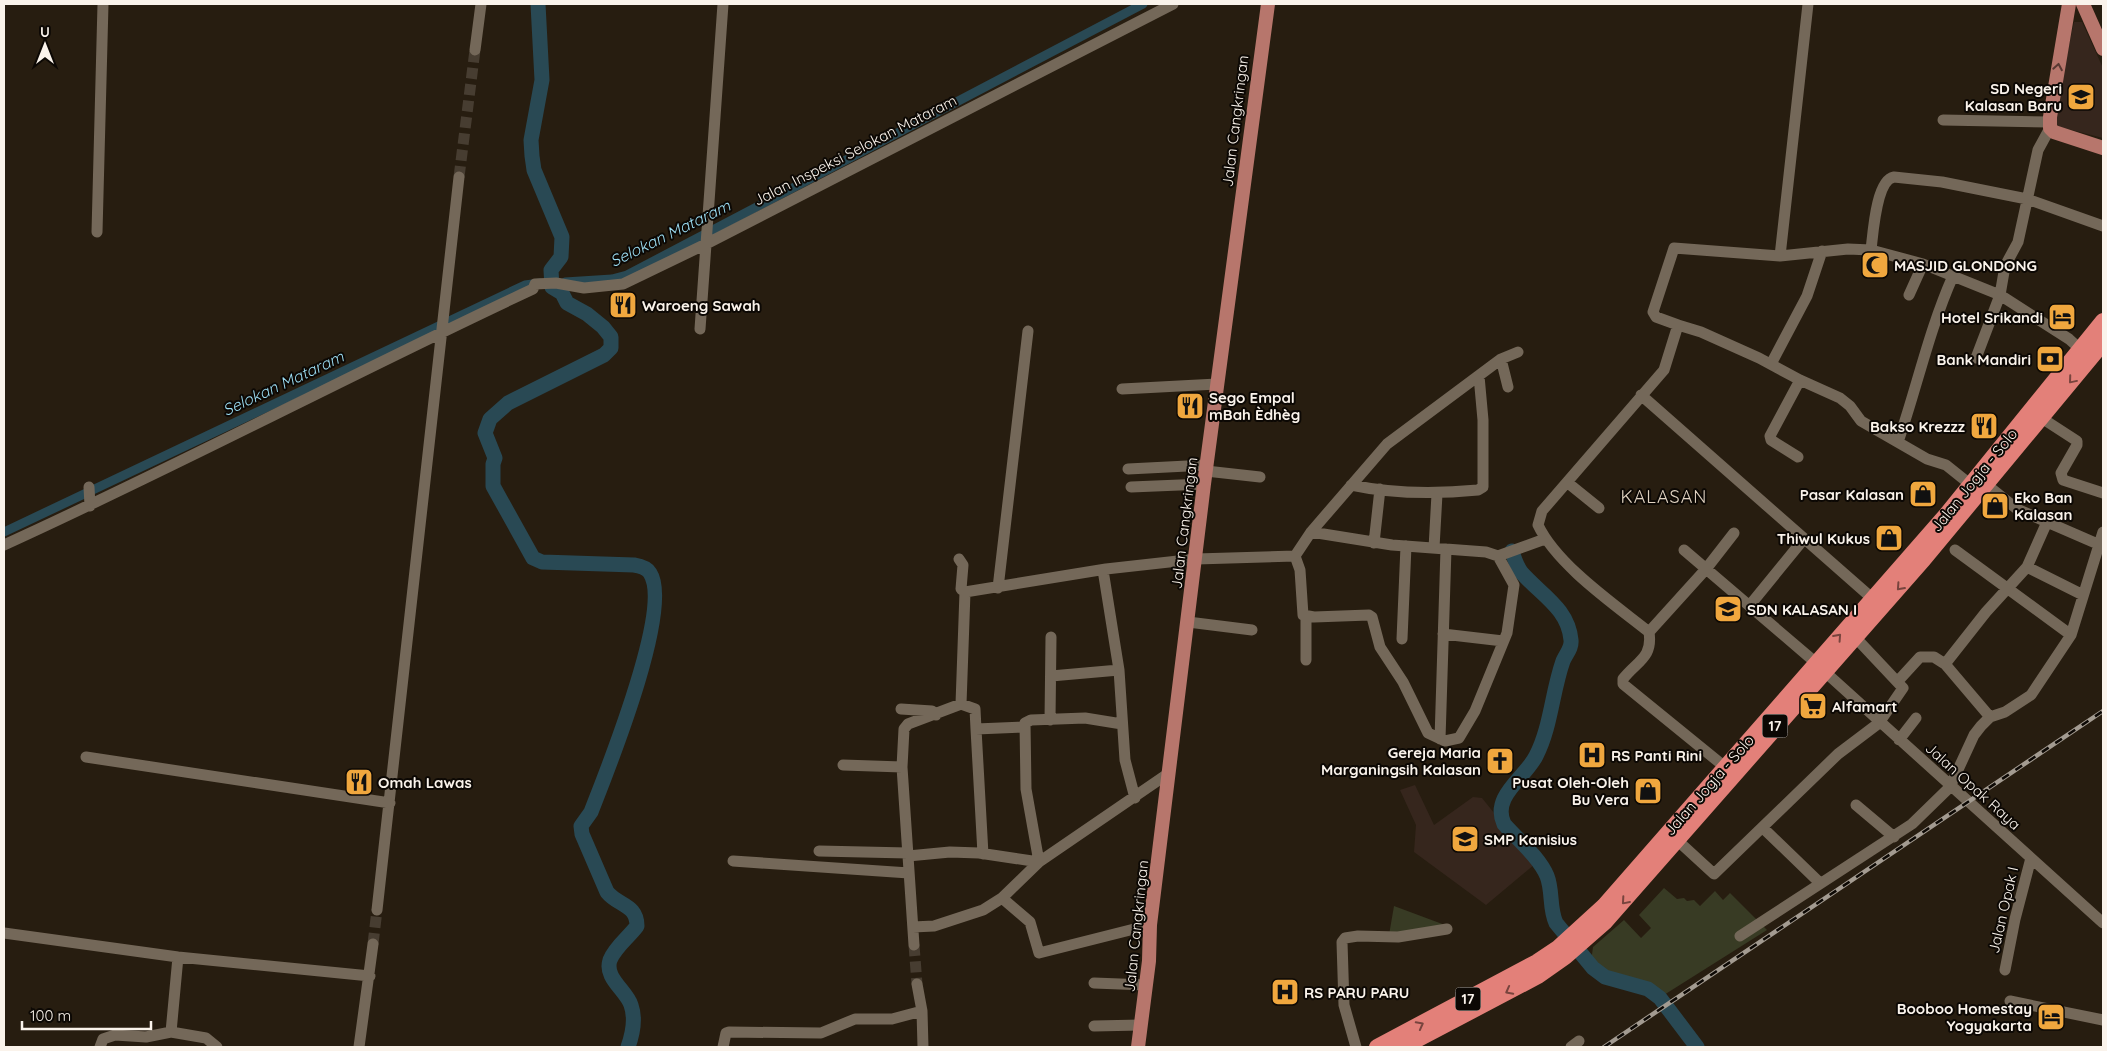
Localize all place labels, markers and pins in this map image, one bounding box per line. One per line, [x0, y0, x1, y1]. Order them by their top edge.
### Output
place label: SD Negeri Kalasan Baru [1965, 79, 2062, 115]
school or university icon: SD Negeri Kalasan Baru [2066, 82, 2096, 112]
mosque icon: MASJID GLONDONG [1860, 250, 1890, 280]
place label: MASJID GLONDONG [1894, 256, 2037, 275]
restaurant icon: Waroeng Sawah [608, 290, 638, 320]
place label: Waroeng Sawah [642, 296, 761, 315]
hotel icon: Hotel Srikandi [2047, 302, 2077, 332]
place label: Hotel Srikandi [1941, 308, 2043, 327]
bank icon: Bank Mandiri [2035, 344, 2065, 374]
place label: Bank Mandiri [1936, 350, 2031, 369]
place label: Sego Empal mBah Èdhèg [1209, 388, 1300, 424]
restaurant icon: Sego Empal mBah Èdhèg [1175, 391, 1205, 421]
restaurant icon: Bakso Krezzz [1969, 411, 1999, 441]
place label: Bakso Krezzz [1870, 417, 1965, 436]
shop icon: Pasar Kalasan [1908, 479, 1938, 509]
place label: Pasar Kalasan [1800, 485, 1904, 504]
place label: Eko Ban Kalasan [2014, 488, 2073, 524]
shop icon: Eko Ban Kalasan [1980, 491, 2010, 521]
shop icon: Thiwul Kukus [1874, 523, 1904, 553]
place label: Thiwul Kukus [1777, 529, 1870, 548]
school or university icon: SDN KALASAN I [1713, 594, 1743, 624]
place label: SDN KALASAN I [1747, 600, 1857, 619]
supermarket icon: Alfamart [1798, 691, 1828, 721]
place label: Alfamart [1832, 697, 1898, 716]
hospital icon: RS Panti Rini [1577, 740, 1607, 770]
place label: Gereja Maria Marganingsih Kalasan [1321, 743, 1481, 779]
church icon: Gereja Maria Marganingsih Kalasan [1485, 746, 1515, 776]
place label: RS Panti Rini [1611, 746, 1702, 765]
restaurant icon: Omah Lawas [344, 767, 374, 797]
place label: Omah Lawas [378, 773, 472, 792]
place label: Pusat Oleh-Oleh Bu Vera [1512, 773, 1629, 809]
shop icon: Pusat Oleh-Oleh Bu Vera [1633, 776, 1663, 806]
school or university icon: SMP Kanisius [1450, 824, 1480, 854]
place label: SMP Kanisius [1484, 830, 1577, 849]
hospital icon: RS PARU PARU [1270, 977, 1300, 1007]
place label: RS PARU PARU [1304, 983, 1409, 1002]
place label: Booboo Homestay Yogyakarta [1897, 999, 2032, 1035]
hotel icon: Booboo Homestay Yogyakarta [2036, 1002, 2066, 1032]

